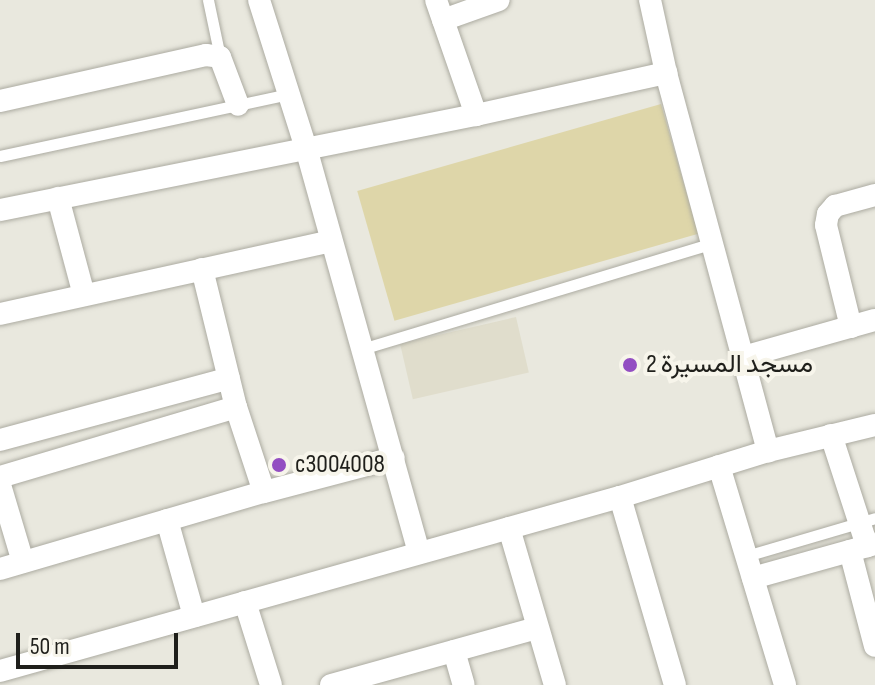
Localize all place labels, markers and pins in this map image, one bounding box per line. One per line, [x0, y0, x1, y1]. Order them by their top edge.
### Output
place label: مسجد المسيرة 2 [646, 349, 813, 381]
marker: مسجد المسيرة 2 [621, 356, 639, 374]
place label: c3004008 [295, 449, 385, 481]
marker: c3004008 [270, 456, 288, 474]

